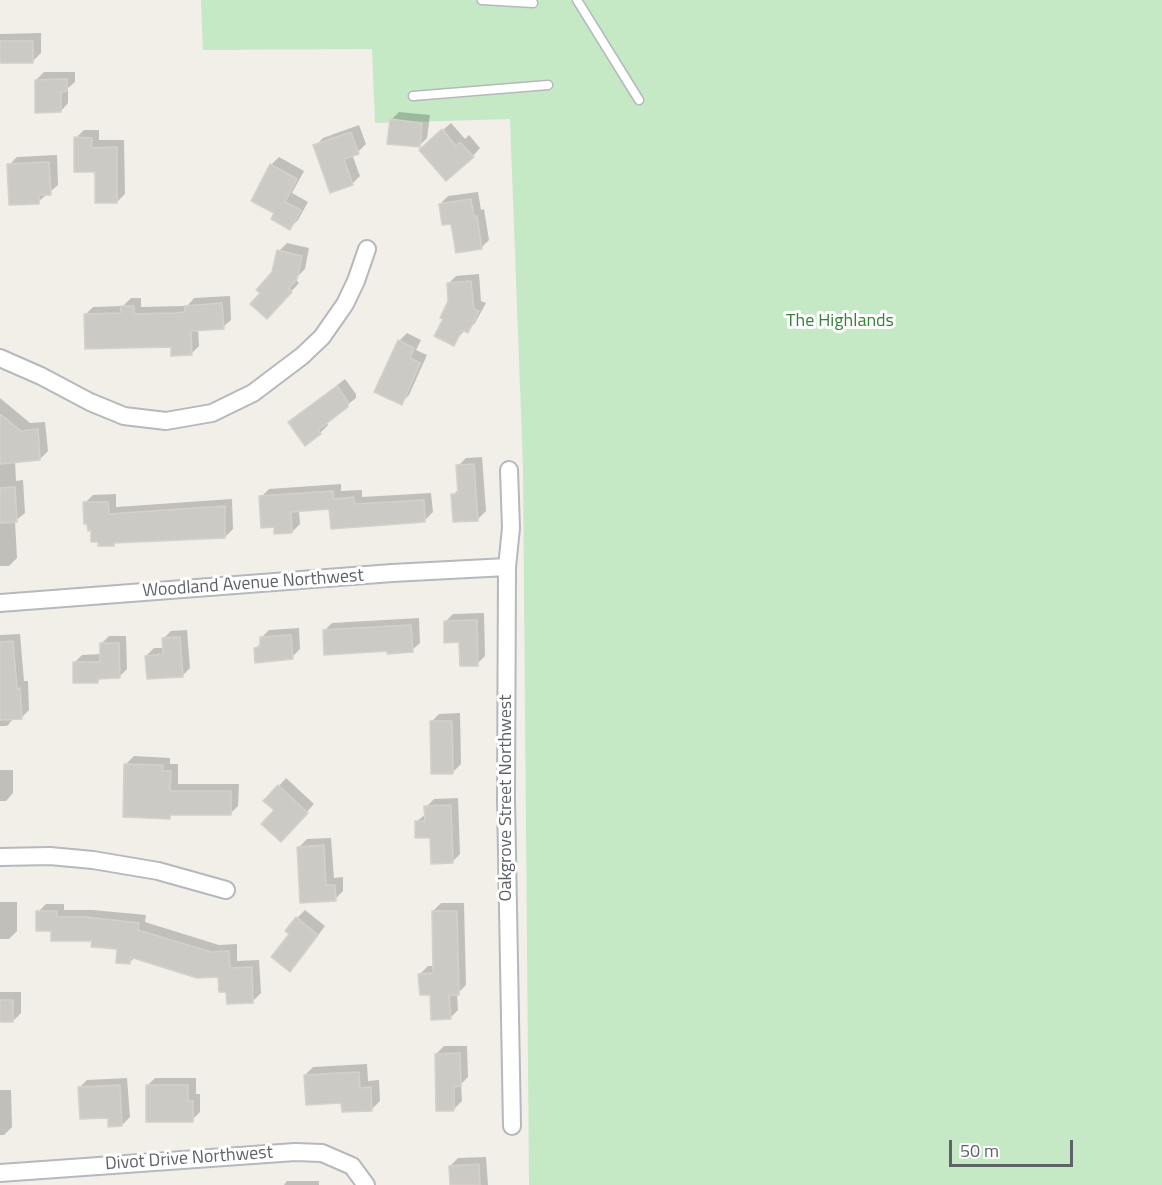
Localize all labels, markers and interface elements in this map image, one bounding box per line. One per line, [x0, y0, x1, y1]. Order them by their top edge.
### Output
park label: The Highlands [786, 311, 894, 333]
street label: Woodland Avenue Northwest [142, 565, 364, 603]
street label: Oakgrove Street Northwest [496, 695, 518, 901]
scale bar [952, 1128, 1076, 1166]
text: 50 m [960, 1137, 999, 1164]
street label: Divot Drive Northwest [104, 1142, 274, 1176]

